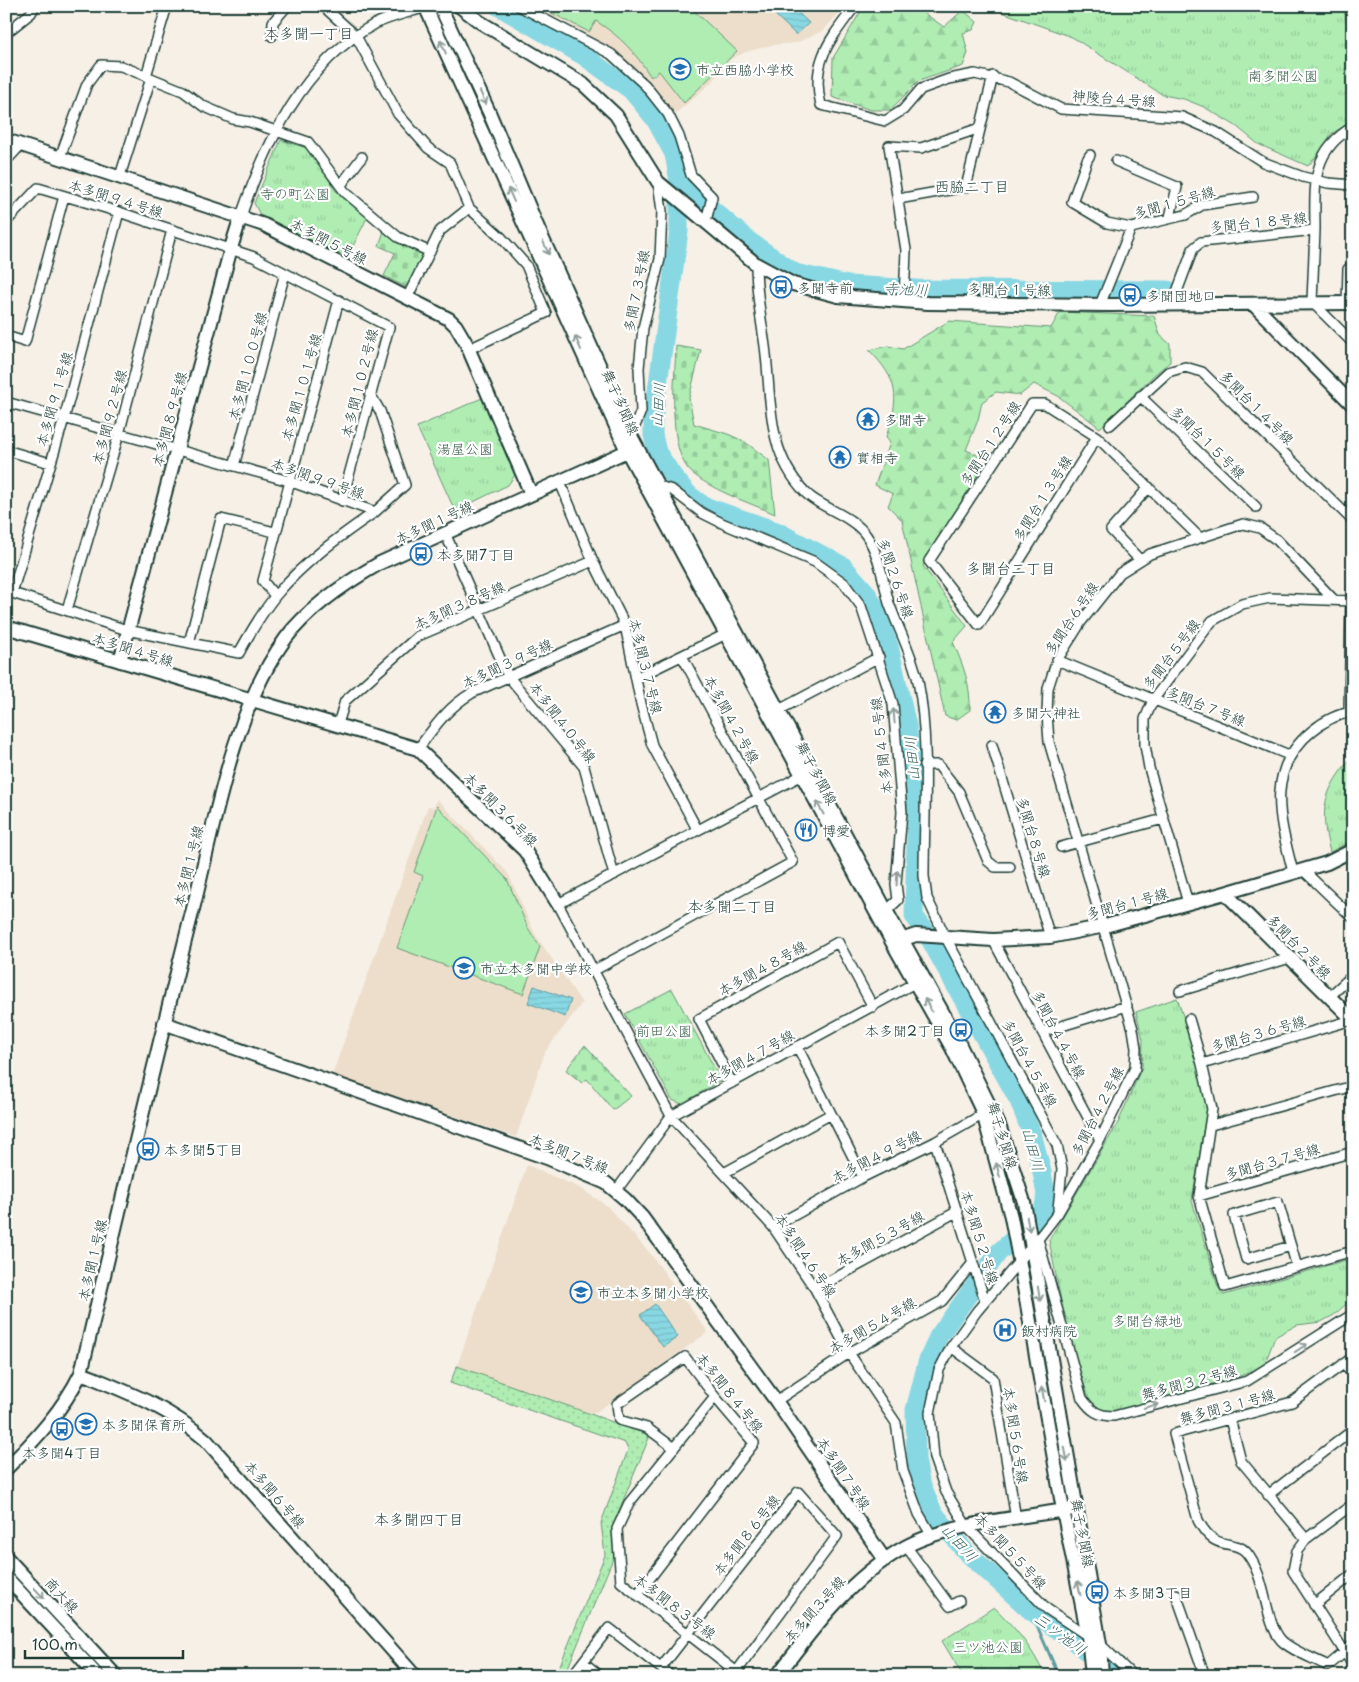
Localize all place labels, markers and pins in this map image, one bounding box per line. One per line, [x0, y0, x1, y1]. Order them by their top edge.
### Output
school or university icon: 市立西脇小学校 [668, 57, 692, 81]
place label: 市立西脇小学校 [696, 59, 794, 80]
bus stop icon: 多聞寺前 [769, 275, 793, 299]
place label: 多聞寺前 [797, 277, 853, 298]
bus stop icon: 多聞団地口 [1118, 283, 1142, 307]
place label: 多聞団地口 [1146, 285, 1216, 306]
temple icon: 多聞寺 [856, 407, 880, 431]
place label: 多聞寺 [884, 409, 926, 430]
temple icon: 實相寺 [828, 445, 852, 469]
place label: 實相寺 [856, 447, 898, 468]
bus stop icon: 本多聞7丁目 [409, 542, 433, 566]
place label: 本多聞7丁目 [437, 544, 515, 565]
temple icon: 多聞六神社 [983, 700, 1007, 724]
place label: 多聞六神社 [1011, 702, 1081, 723]
restaurant icon: 博愛 [794, 818, 818, 842]
place label: 博愛 [822, 820, 850, 841]
school or university icon: 市立本多聞中学校 [452, 956, 476, 980]
place label: 市立本多聞中学校 [480, 958, 592, 979]
bus stop icon: 本多聞2丁目 [949, 1018, 973, 1042]
place label: 本多聞2丁目 [865, 1020, 945, 1041]
bus stop icon: 本多聞5丁目 [136, 1137, 160, 1161]
place label: 本多聞5丁目 [164, 1139, 243, 1160]
school or university icon: 市立本多聞小学校 [569, 1280, 593, 1304]
place label: 市立本多聞小学校 [597, 1282, 709, 1303]
hospital icon: 飯村病院 [993, 1318, 1017, 1342]
place label: 飯村病院 [1021, 1320, 1077, 1341]
school or university icon: 本多聞保育所 [74, 1412, 98, 1436]
place label: 本多聞保育所 [102, 1414, 186, 1435]
bus stop icon: 本多聞4丁目 [50, 1417, 74, 1441]
place label: 本多聞4丁目 [22, 1442, 102, 1463]
bus stop icon: 本多聞3丁目 [1085, 1580, 1109, 1604]
place label: 本多聞3丁目 [1113, 1582, 1192, 1603]

